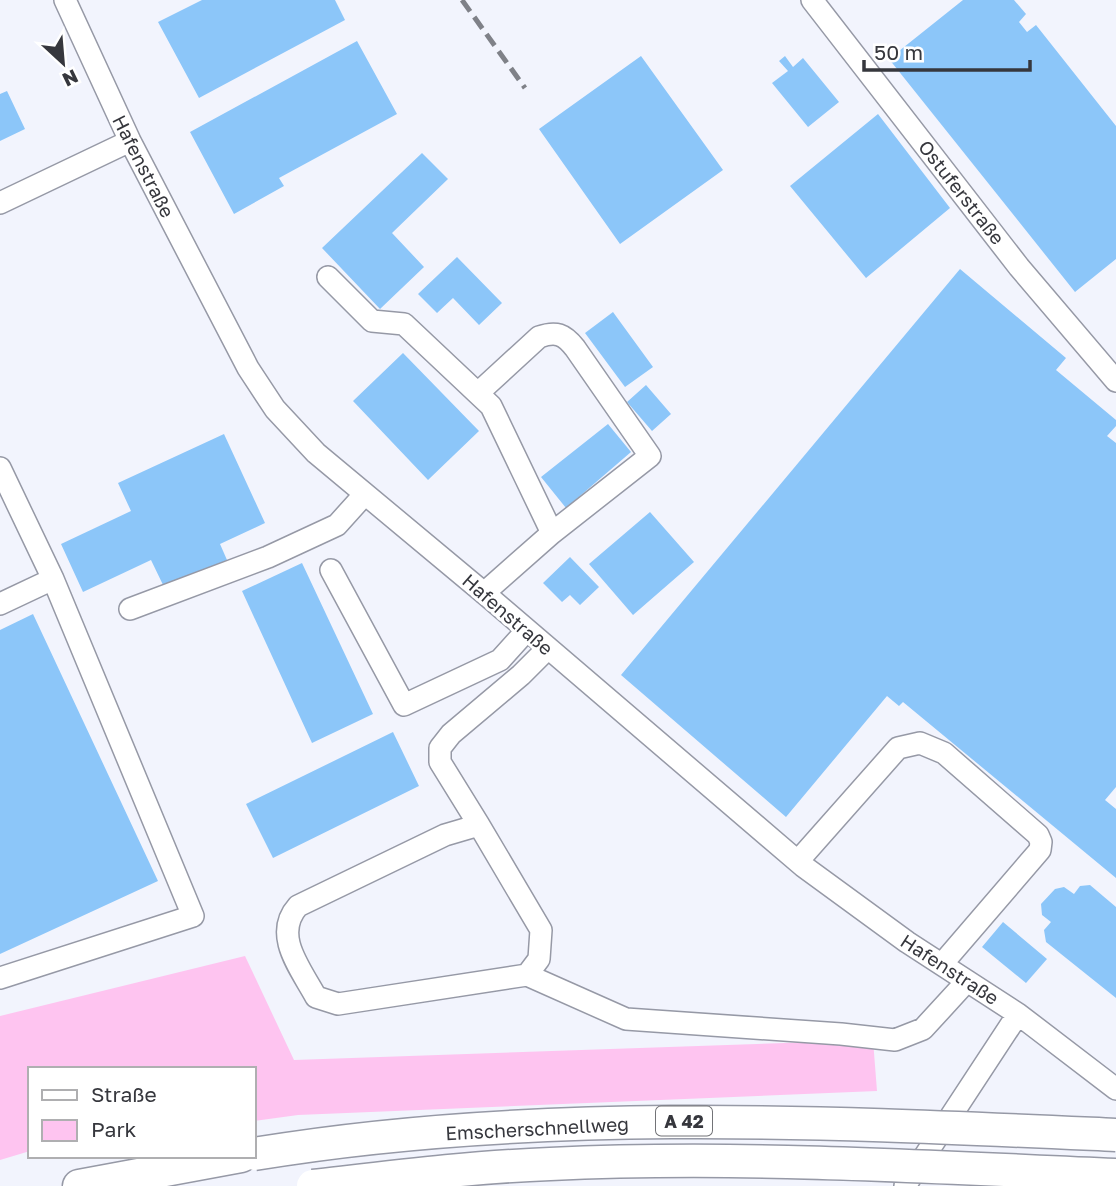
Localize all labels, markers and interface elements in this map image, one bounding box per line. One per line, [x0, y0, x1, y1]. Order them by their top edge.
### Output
north arrow [28, 28, 98, 98]
scale bar [864, 28, 1030, 72]
text: 50 m [874, 39, 923, 65]
text: N [59, 65, 82, 92]
street label: Hafenstraße [108, 111, 180, 221]
street label: Ostuferstraße [914, 135, 1010, 249]
street label: Hafenstraße [458, 568, 558, 660]
street label: Hafenstraße [897, 929, 1003, 1009]
legend [28, 1067, 256, 1158]
text: Straße [91, 1081, 157, 1107]
road number: A 42 [656, 1106, 712, 1136]
street label: Emscherschnellweg [445, 1112, 629, 1144]
text: Park [91, 1116, 137, 1142]

